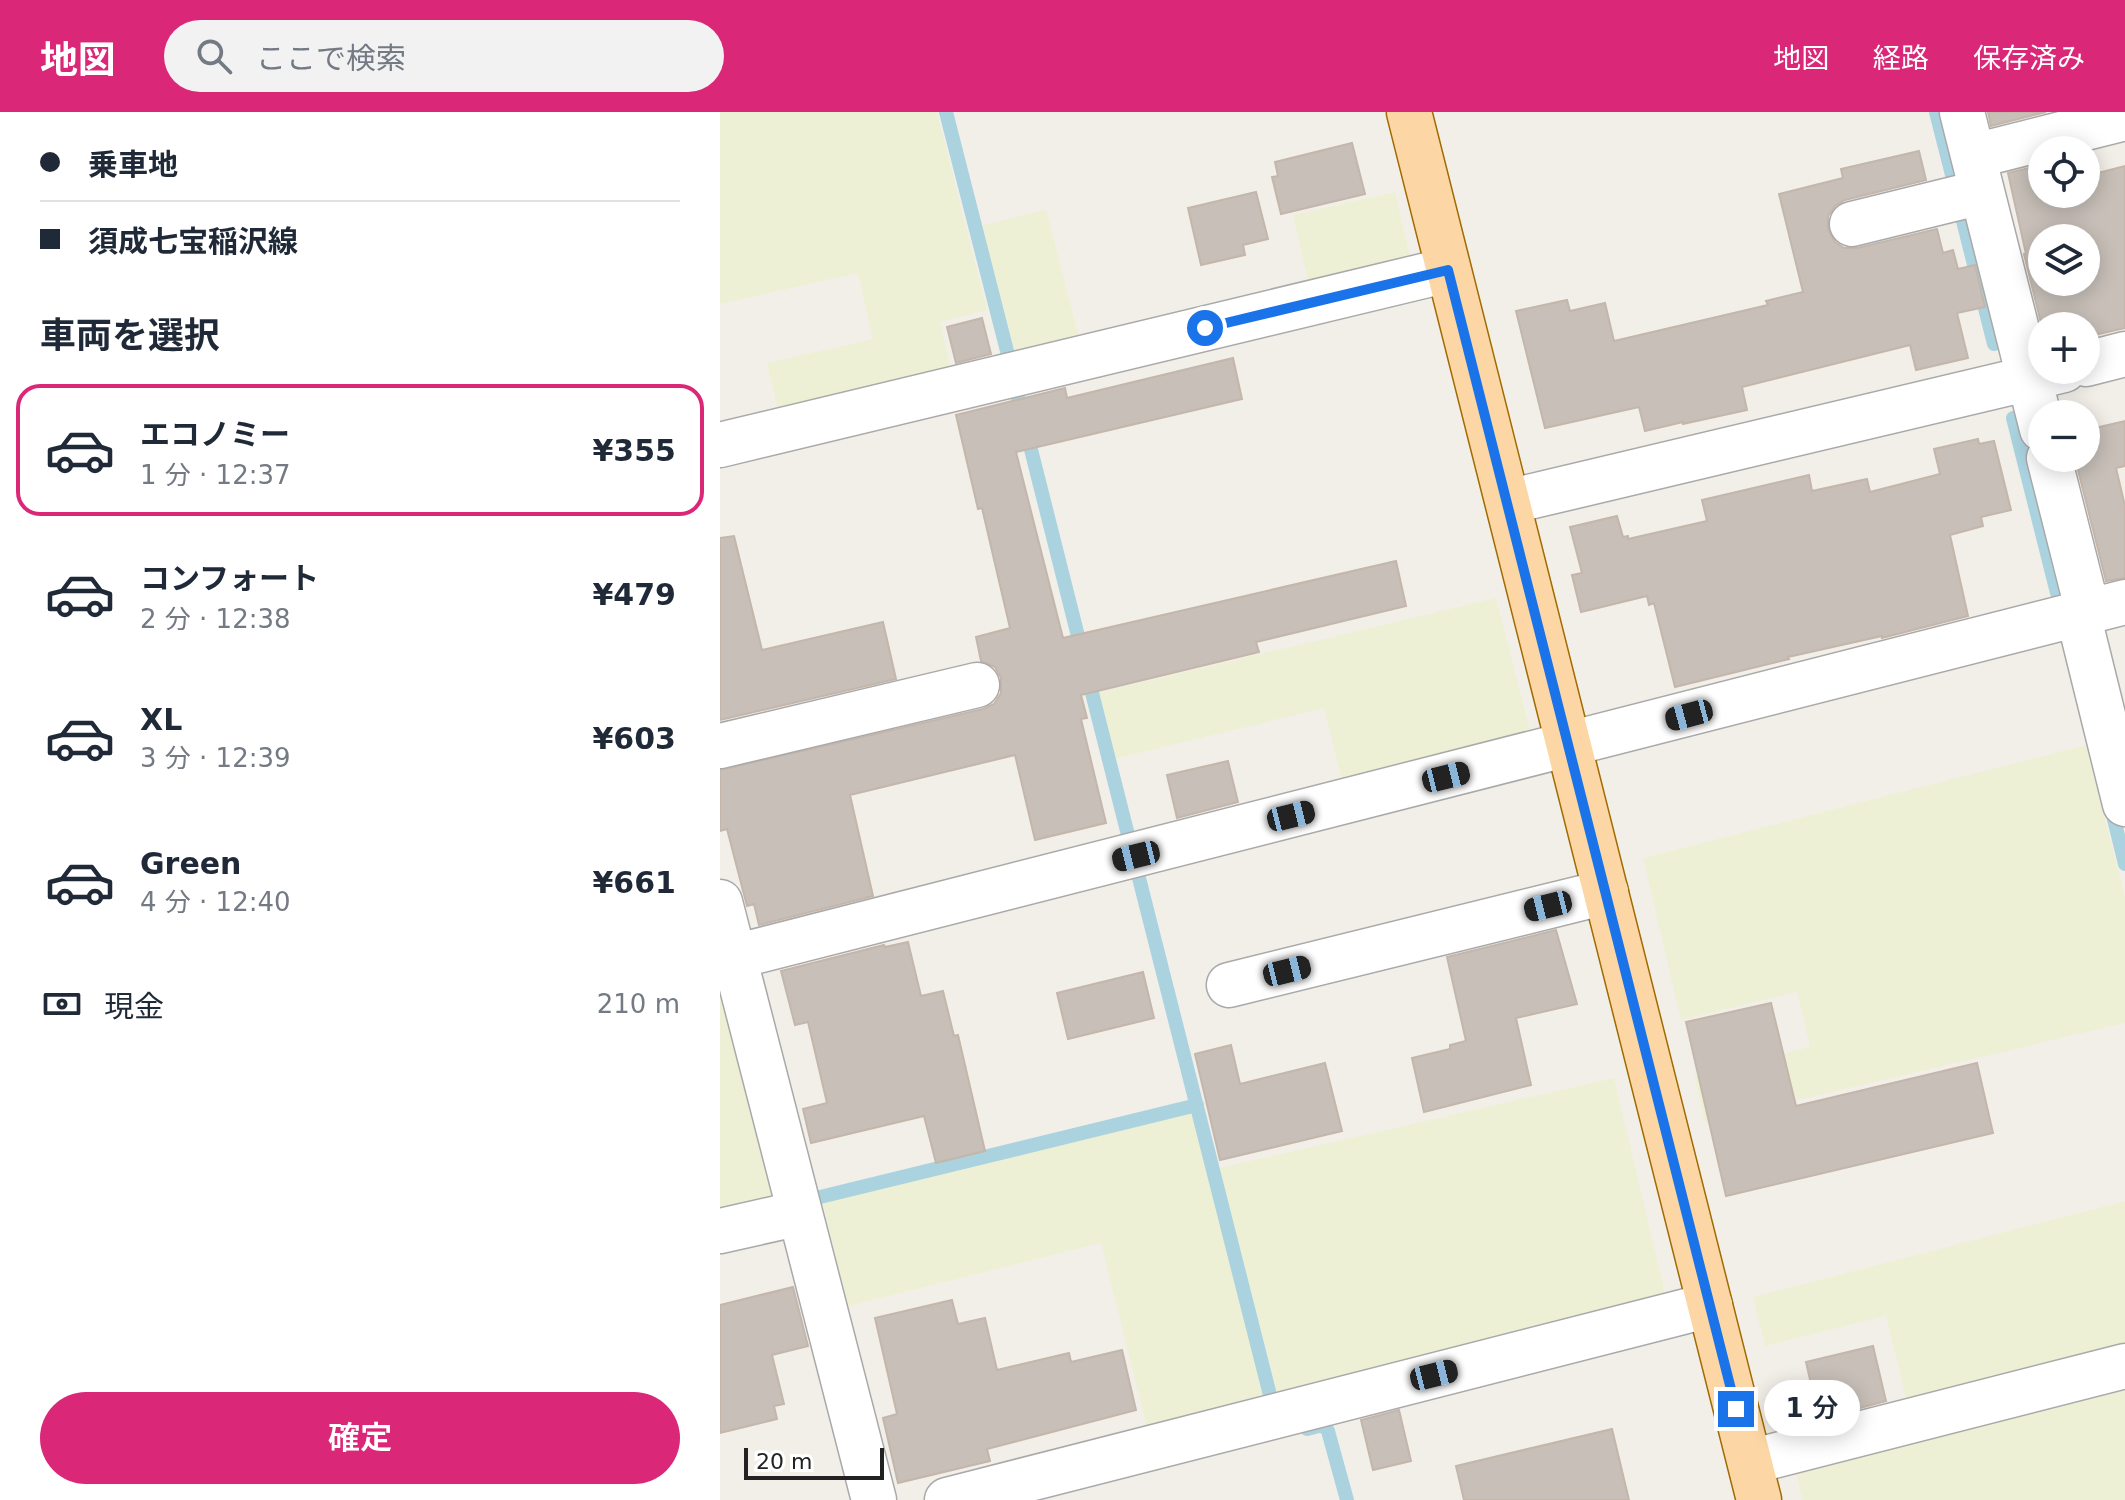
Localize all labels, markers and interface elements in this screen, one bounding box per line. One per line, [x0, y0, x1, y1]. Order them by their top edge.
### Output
search box [164, 20, 724, 92]
icon: search [192, 34, 236, 78]
text: 地図 [40, 38, 116, 82]
text: ここで検索 [256, 41, 406, 76]
text: 地図 [1773, 42, 1829, 75]
text: 経路 [1873, 42, 1929, 75]
text: 保存済み [1973, 42, 2085, 75]
map controls [2028, 136, 2100, 472]
button: locate [2028, 136, 2100, 208]
text: 乗車地 [88, 147, 178, 182]
text: 須成七宝稲沢線 [88, 224, 298, 259]
button: layers [2028, 224, 2100, 296]
route start [1187, 310, 1223, 346]
button: + [2028, 312, 2100, 384]
text: 車両を選択 [40, 315, 220, 356]
button: − [2028, 400, 2100, 472]
icon: car [44, 414, 116, 486]
text: エコノミー [140, 417, 290, 452]
text: ¥355 [593, 433, 676, 468]
text: 1 分 · 12:37 [140, 460, 291, 490]
icon: car [44, 558, 116, 630]
text: コンフォート [140, 561, 319, 596]
text: ¥479 [593, 577, 676, 612]
text: 2 分 · 12:38 [140, 604, 291, 634]
car [1663, 697, 1715, 733]
icon: car [44, 702, 116, 774]
text: XL [140, 702, 182, 737]
text: ¥603 [593, 721, 676, 756]
text: 3 分 · 12:39 [140, 743, 291, 773]
car [1420, 760, 1472, 794]
car [1265, 799, 1317, 833]
car [1110, 839, 1162, 873]
icon: car [44, 846, 116, 918]
text: Green [140, 846, 241, 881]
text: ¥661 [593, 865, 676, 900]
text: 4 分 · 12:40 [140, 887, 291, 917]
car [1522, 889, 1574, 923]
car [1261, 954, 1313, 988]
icon: cash [40, 982, 84, 1026]
text: 現金 [104, 989, 164, 1024]
text: 210 m [597, 989, 680, 1019]
car [1408, 1358, 1460, 1392]
callout: 1 分 [1764, 1381, 1860, 1437]
route end [1718, 1391, 1754, 1427]
button: 確定 [40, 1392, 680, 1484]
text: 1 分 [1785, 1393, 1839, 1423]
scale bar [744, 1444, 884, 1480]
text: 20 m [756, 1449, 812, 1474]

